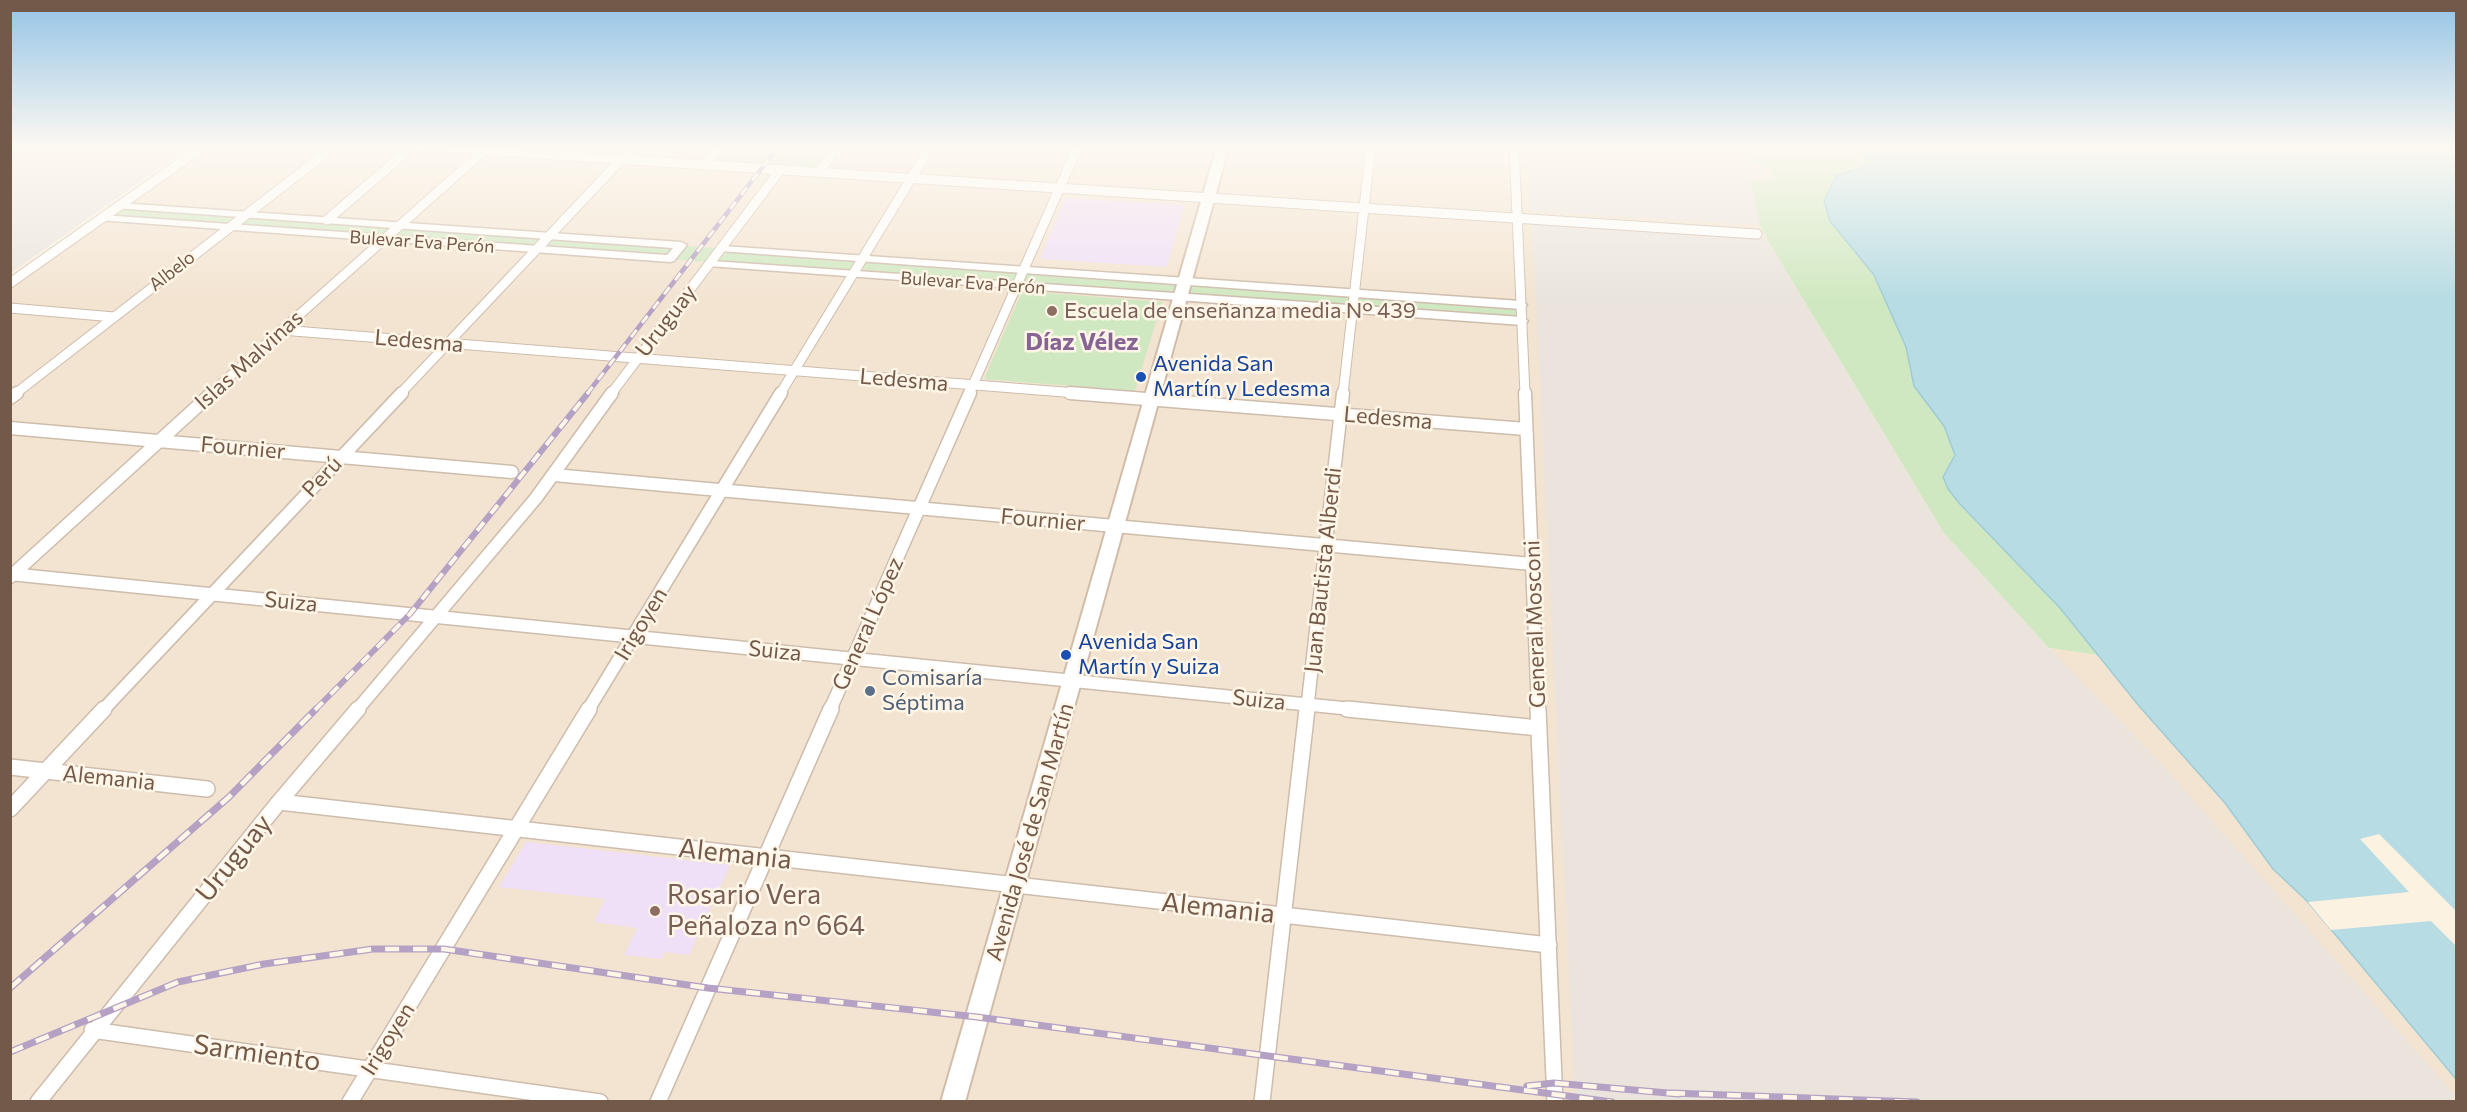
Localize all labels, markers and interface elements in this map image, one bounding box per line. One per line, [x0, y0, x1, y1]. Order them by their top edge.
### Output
street label: Bulevar Eva Perón [349, 226, 495, 258]
street label: Albelo [145, 246, 199, 296]
street label: Bulevar Eva Perón [900, 267, 1046, 299]
street label: Uruguay [630, 280, 702, 362]
place label: Escuela de enseñanza media N° 439 [1064, 298, 1416, 324]
marker: Escuela de enseñanza media N° 439 [1045, 304, 1059, 318]
street label: Islas Malvinas [189, 305, 309, 415]
street label: Ledesma [373, 324, 465, 358]
district label: Díaz Vélez [1025, 328, 1139, 356]
place label: Avenida San Martín y Ledesma [1153, 351, 1330, 402]
street label: Ledesma [858, 363, 950, 397]
marker: Avenida San Martín y Ledesma [1134, 370, 1148, 384]
street label: Ledesma [1342, 401, 1434, 435]
street label: Fournier [200, 431, 286, 465]
street label: Perú [297, 451, 347, 503]
street label: Juan Bautista Alberdi [1299, 466, 1347, 674]
street label: Fournier [1000, 503, 1086, 537]
street label: General Mosconi [1519, 540, 1551, 708]
street label: General López [827, 553, 909, 695]
street label: Irigoyen [609, 583, 673, 665]
street label: Suiza [263, 586, 319, 618]
place label: Avenida San Martín y Suiza [1078, 629, 1220, 680]
street label: Suiza [747, 635, 803, 667]
marker: Avenida San Martín y Suiza [1059, 648, 1073, 662]
place label: Comisaría Séptima [882, 665, 983, 716]
marker: Comisaría Séptima [863, 684, 877, 698]
street label: Suiza [1231, 684, 1287, 716]
street label: Avenida José de San Martín [981, 700, 1079, 964]
street label: Alemania [61, 760, 157, 796]
street label: Uruguay [189, 808, 279, 908]
street label: Alemania [677, 832, 793, 876]
place label: Rosario Vera Peñaloza n° 664 [667, 879, 865, 942]
street label: Alemania [1160, 886, 1276, 930]
marker: Rosario Vera Peñaloza n° 664 [648, 904, 662, 918]
street label: Irigoyen [356, 998, 420, 1080]
street label: Sarmiento [191, 1028, 323, 1078]

